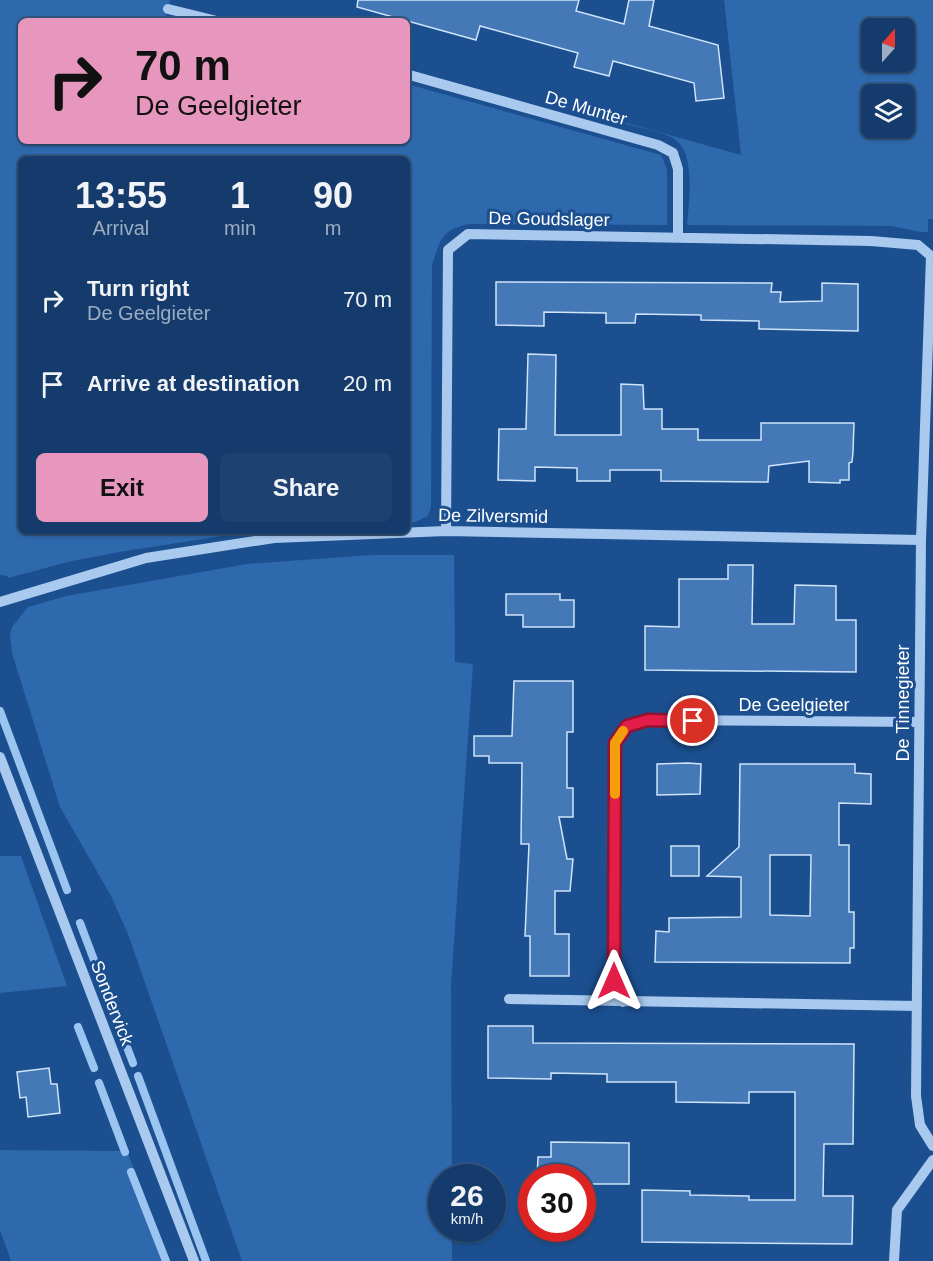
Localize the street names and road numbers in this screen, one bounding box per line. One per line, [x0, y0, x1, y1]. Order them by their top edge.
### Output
street label: De Munter [543, 87, 629, 129]
street label: De Goudslager [488, 208, 610, 230]
street label: De Zilversmid [438, 505, 548, 527]
street label: De Tinnegieter [893, 644, 913, 762]
street label: De Geelgieter [738, 695, 850, 715]
street label: Sondervick [87, 958, 138, 1049]

